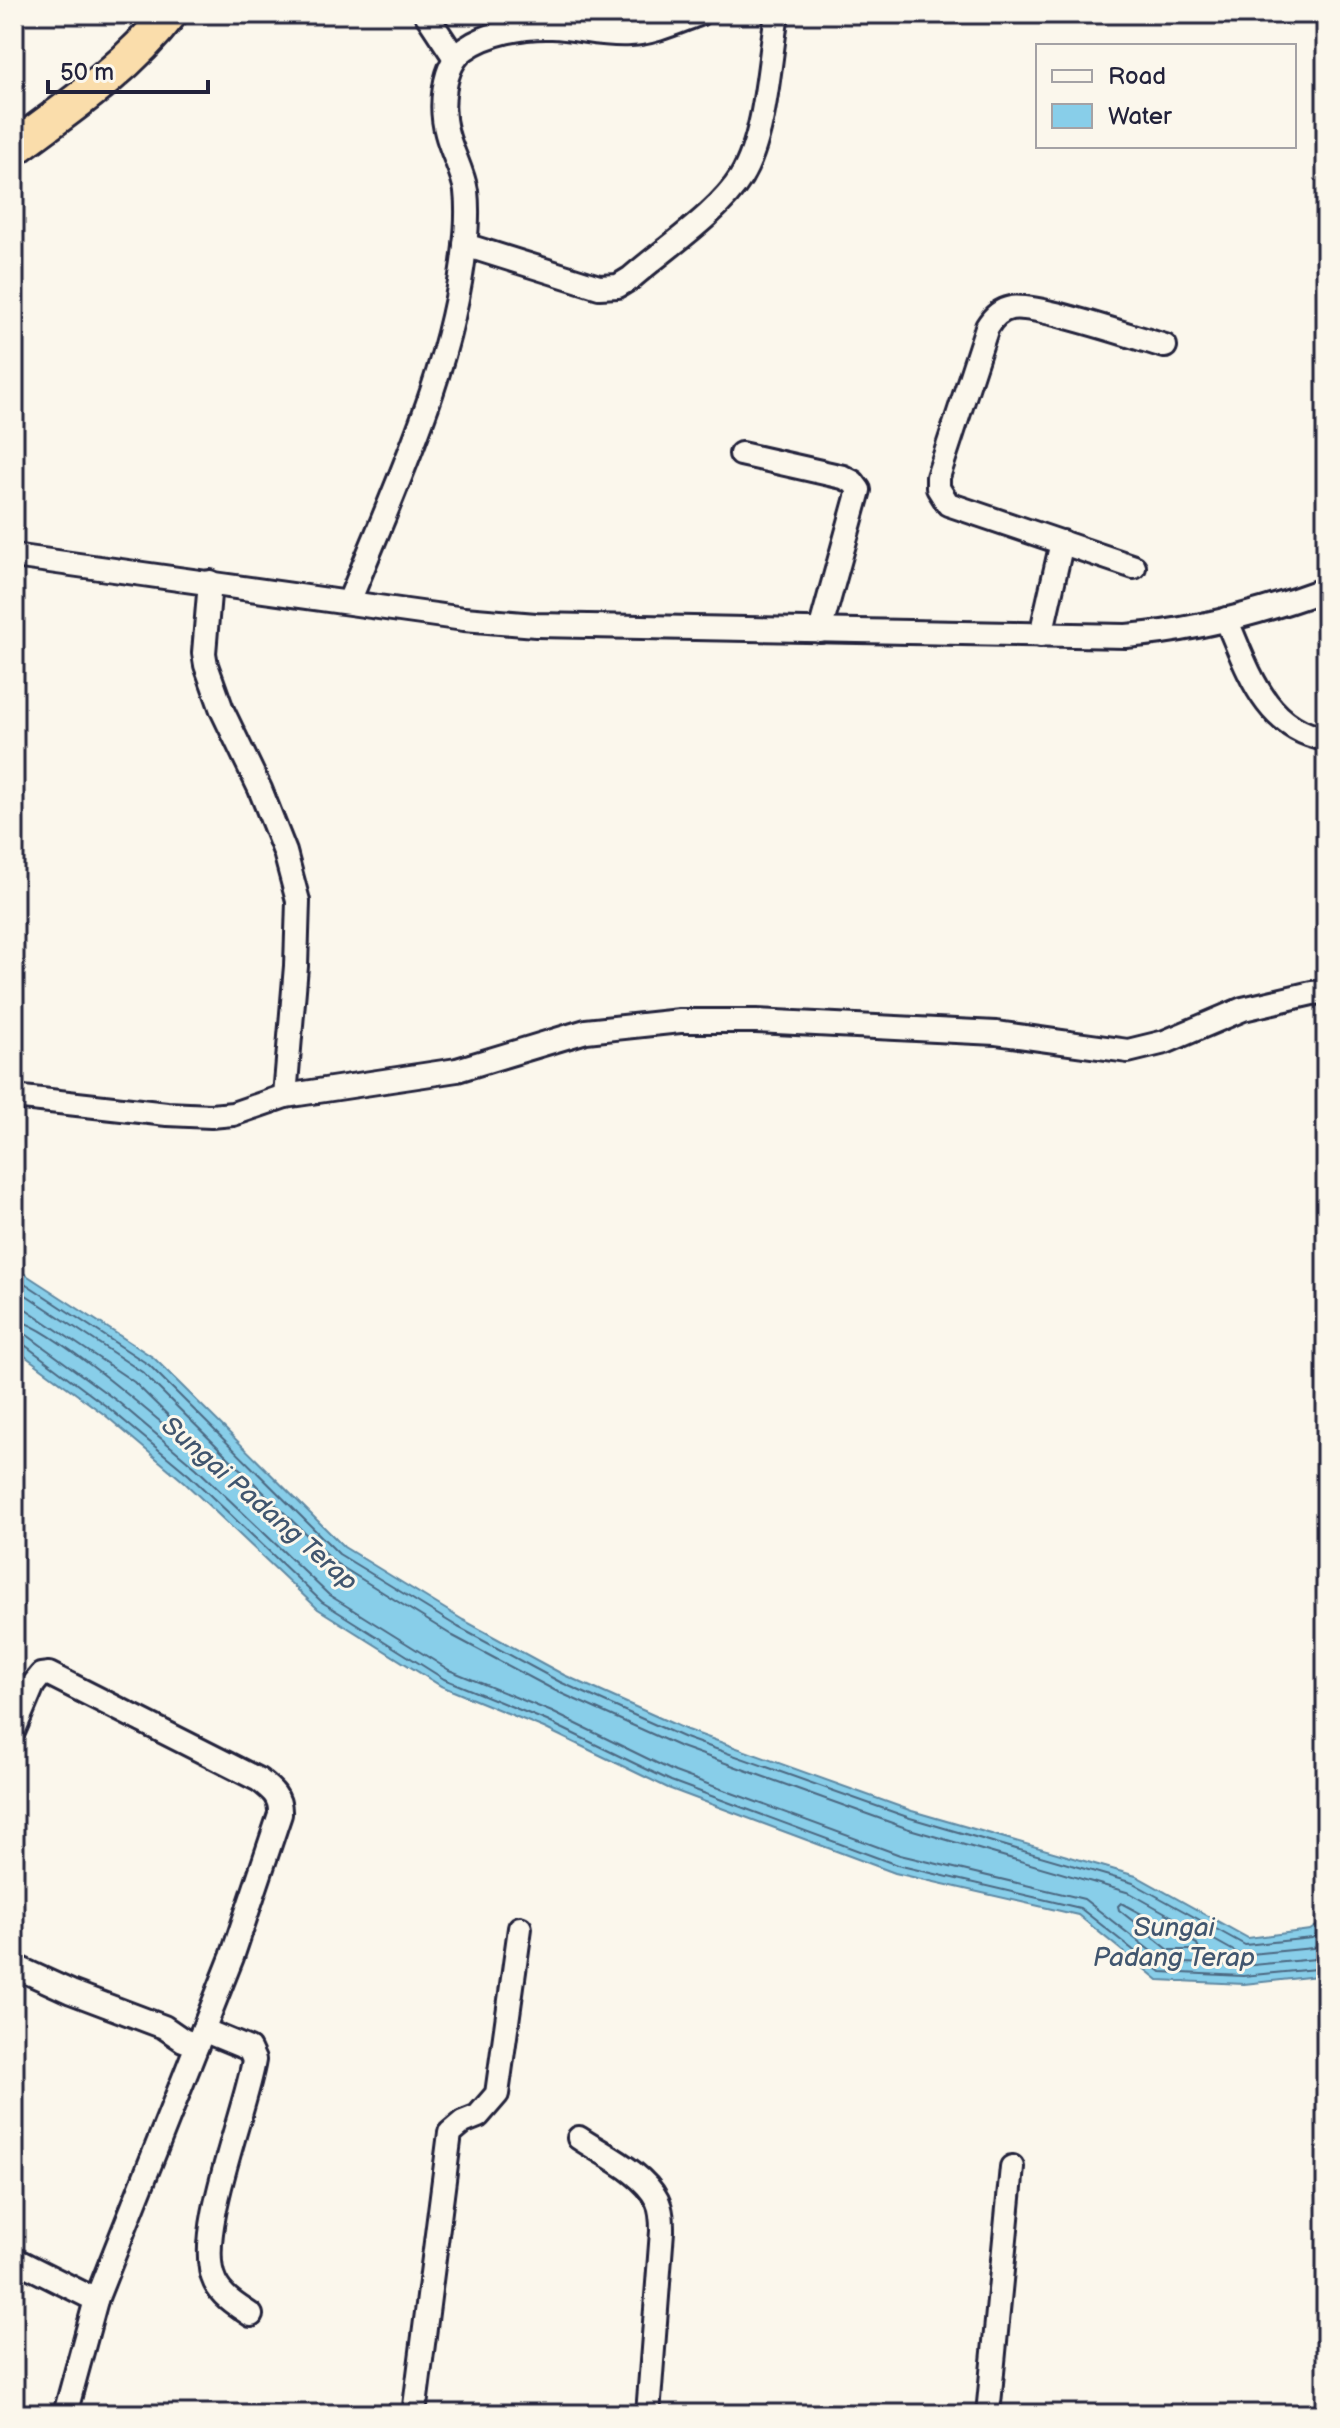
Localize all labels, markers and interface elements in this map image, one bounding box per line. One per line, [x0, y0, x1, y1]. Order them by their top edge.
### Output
scale bar [48, 44, 208, 94]
legend [1036, 44, 1296, 148]
text: 50 m [60, 58, 114, 87]
text: Road [1108, 62, 1166, 91]
text: Water [1108, 102, 1172, 131]
water label: Sungai Padang Terap [154, 1410, 364, 1598]
water label: Sungai Padang Terap [1093, 1913, 1255, 1974]

